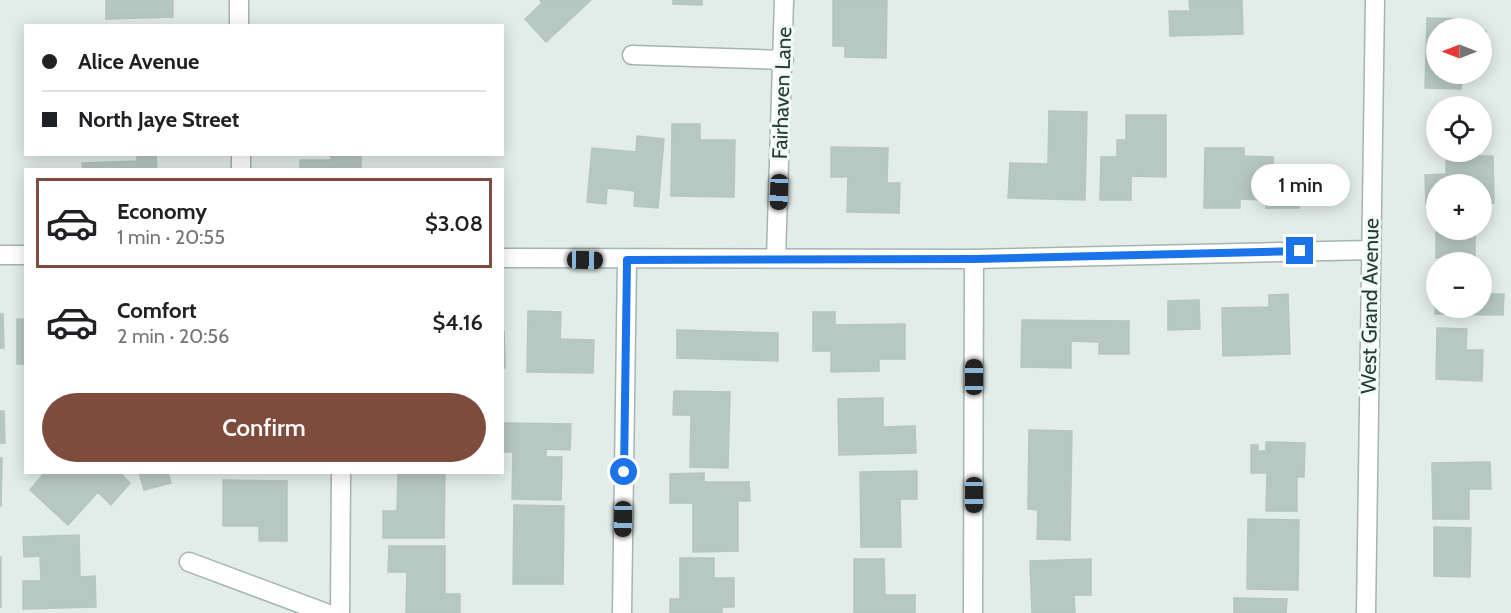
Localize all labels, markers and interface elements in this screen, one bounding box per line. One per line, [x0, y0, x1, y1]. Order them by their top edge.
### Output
north arrow [1426, 18, 1492, 84]
map controls [1426, 18, 1492, 318]
street label: Fairhaven Lane [767, 26, 796, 160]
text: Alice Avenue [78, 48, 199, 75]
button: locate [1426, 96, 1492, 162]
text: North Jaye Street [78, 106, 239, 133]
callout: 1 min [1250, 164, 1350, 206]
text: 1 min [1278, 173, 1323, 197]
car [769, 174, 789, 210]
button: + [1426, 174, 1492, 240]
icon: car [45, 196, 99, 250]
text: Economy [117, 198, 207, 225]
text: $3.08 [425, 210, 483, 237]
street label: West Grand Avenue [1355, 218, 1384, 394]
text: 1 min · 20:55 [117, 225, 225, 249]
route end [1286, 237, 1313, 264]
car [567, 251, 603, 269]
button: − [1426, 252, 1492, 318]
icon: car [45, 295, 99, 349]
text: Comfort [117, 297, 196, 324]
text: $4.16 [432, 309, 483, 336]
text: 2 min · 20:56 [117, 324, 229, 348]
car [965, 359, 983, 395]
button: Confirm [42, 393, 486, 462]
route start [610, 458, 637, 485]
car [965, 477, 983, 513]
car [614, 501, 632, 537]

